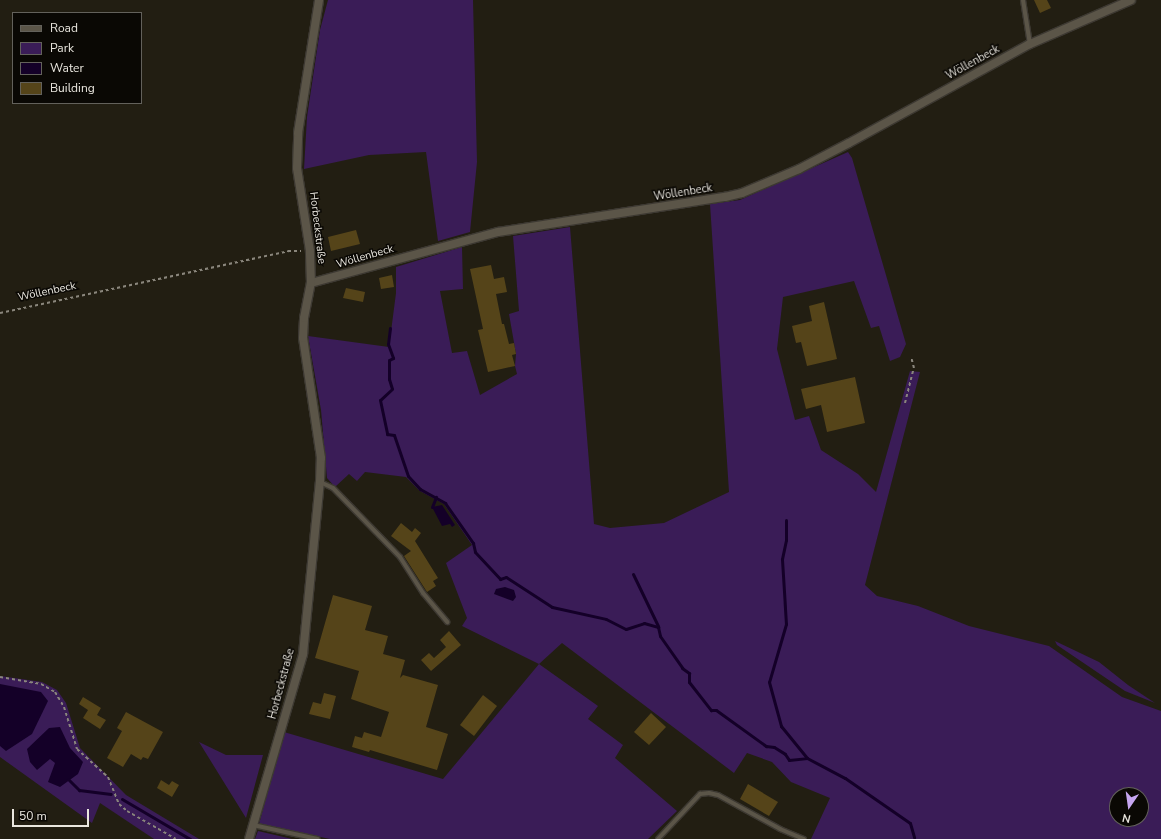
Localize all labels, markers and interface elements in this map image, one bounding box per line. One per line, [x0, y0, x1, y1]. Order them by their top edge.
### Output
legend [12, 12, 142, 104]
text: Road [50, 20, 78, 36]
text: Park [50, 40, 74, 56]
street label: Wöllenbeck [944, 43, 1002, 83]
text: Water [50, 60, 84, 76]
text: Building [50, 80, 95, 96]
street label: Wöllenbeck [653, 182, 713, 204]
street label: Horbeckstraße [306, 191, 328, 265]
street label: Wöllenbeck [335, 243, 395, 271]
street label: Wöllenbeck [17, 279, 77, 305]
street label: Horbeckstraße [266, 647, 298, 721]
north arrow [1109, 787, 1149, 827]
scale bar [14, 801, 91, 827]
text: 50 m [19, 808, 47, 824]
text: N [1121, 810, 1132, 826]

